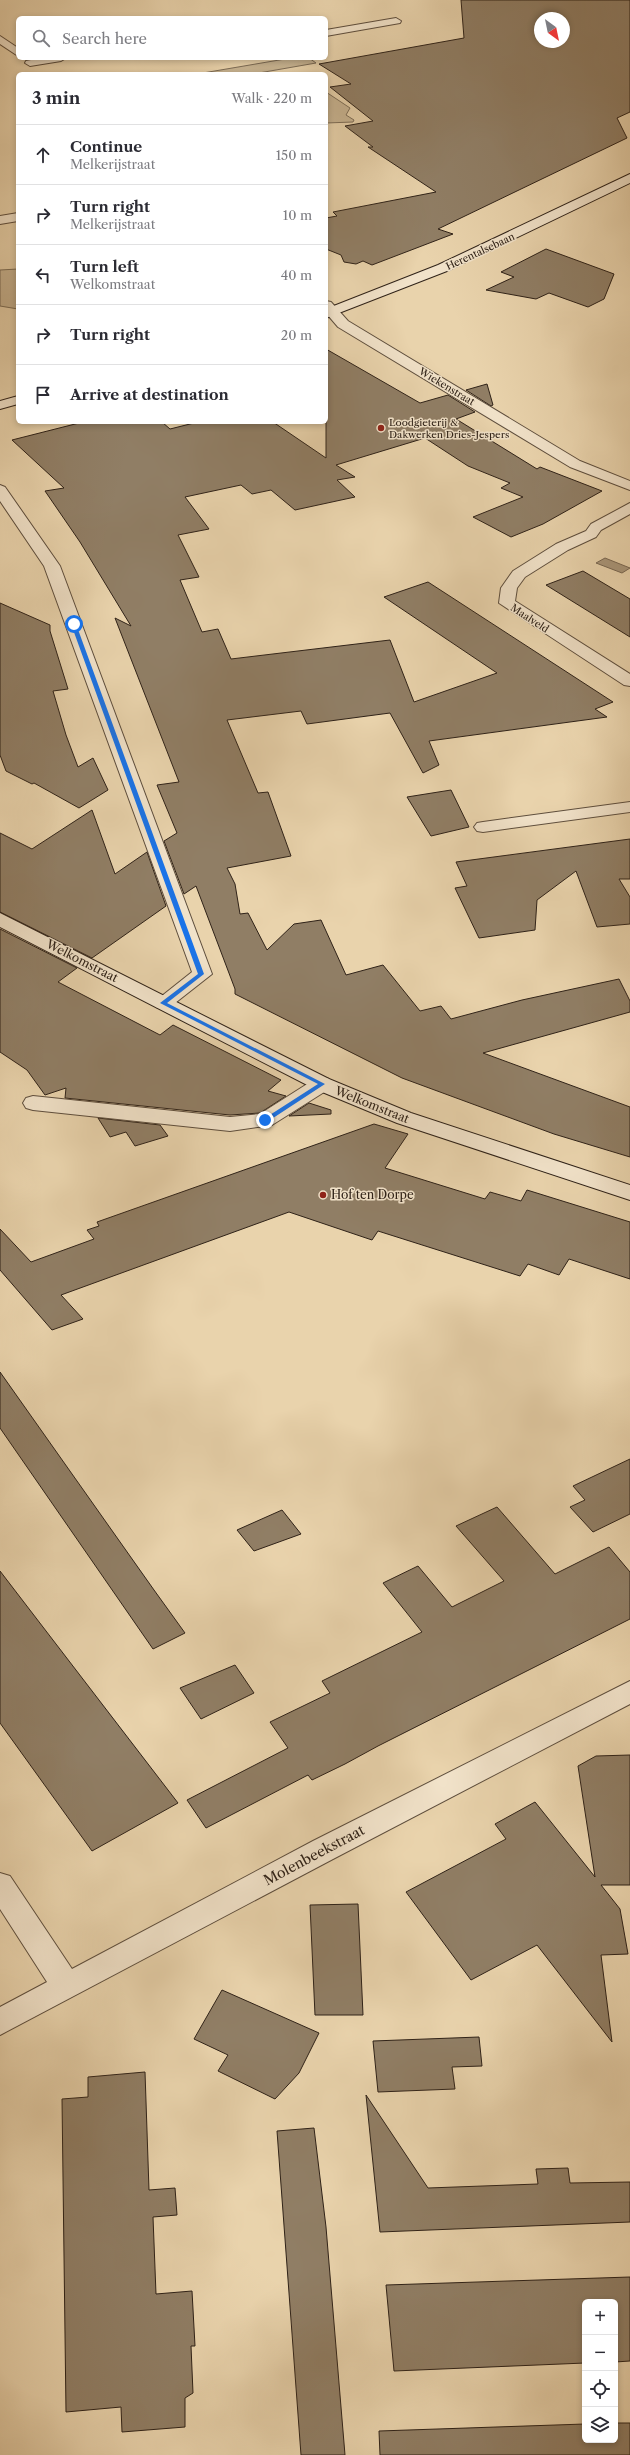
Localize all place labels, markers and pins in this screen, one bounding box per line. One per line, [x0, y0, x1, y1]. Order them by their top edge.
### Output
place label: Loodgieterij & Dakwerken Dries-Jespers [389, 416, 509, 441]
marker: Loodgieterij & Dakwerken Dries-Jespers [376, 423, 386, 433]
place label: Hof ten Dorpe [331, 1187, 414, 1202]
marker: Hof ten Dorpe [318, 1190, 328, 1200]

